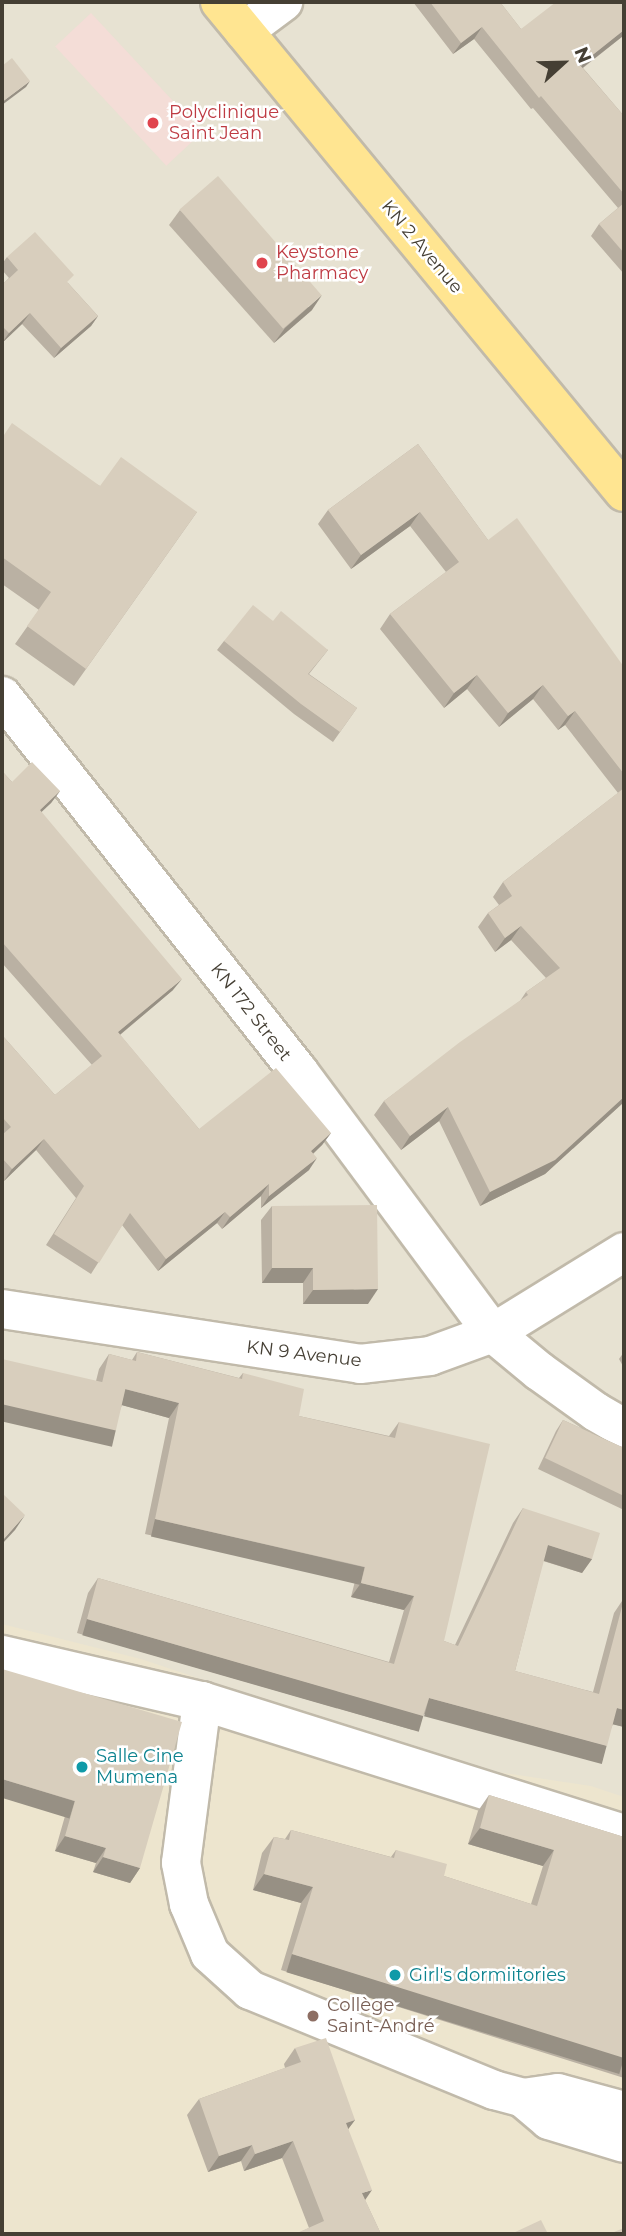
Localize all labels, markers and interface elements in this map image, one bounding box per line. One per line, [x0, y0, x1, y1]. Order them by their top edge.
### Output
north arrow [528, 28, 598, 98]
text: N [569, 44, 596, 66]
place label: Polyclinique Saint Jean [169, 102, 279, 144]
marker: Polyclinique Saint Jean [143, 113, 163, 133]
street label: KN 2 Avenue [377, 196, 467, 298]
place label: Keystone Pharmacy [276, 242, 368, 284]
marker: Keystone Pharmacy [254, 255, 270, 271]
street label: KN 172 Street [206, 959, 296, 1065]
street label: KN 9 Avenue [245, 1336, 363, 1372]
place label: Salle Cine Mumena [96, 1746, 184, 1788]
marker: Salle Cine Mumena [74, 1759, 90, 1775]
place label: Girl's dormiitories [409, 1964, 566, 1986]
marker: Girl's dormiitories [387, 1967, 403, 1983]
place label: Collège Saint-André [327, 1995, 435, 2038]
marker: Collège Saint-André [305, 2008, 321, 2024]

